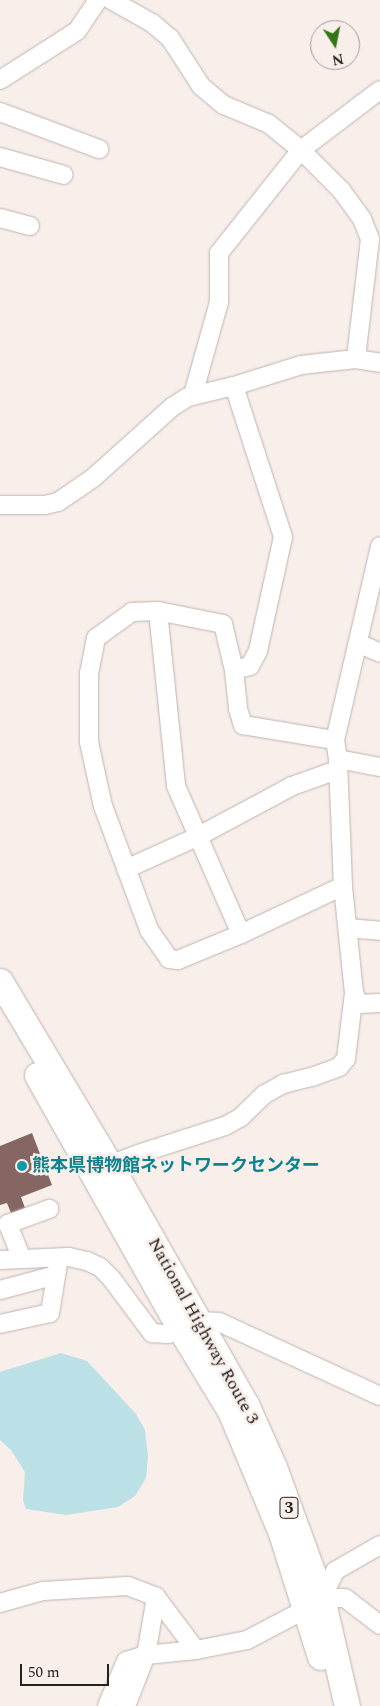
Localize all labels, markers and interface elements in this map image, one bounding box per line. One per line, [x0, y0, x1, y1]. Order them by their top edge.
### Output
north arrow [310, 20, 360, 70]
text: N [330, 48, 345, 71]
place label: 熊本県博物館ネットワークセンター [32, 1155, 320, 1177]
marker: 熊本県博物館ネットワークセンター [16, 1160, 28, 1172]
street label: National Highway Route 3 [143, 1234, 263, 1428]
road number: 3 [279, 1495, 299, 1522]
scale bar [22, 1654, 111, 1686]
text: 50 m [28, 1661, 60, 1684]

